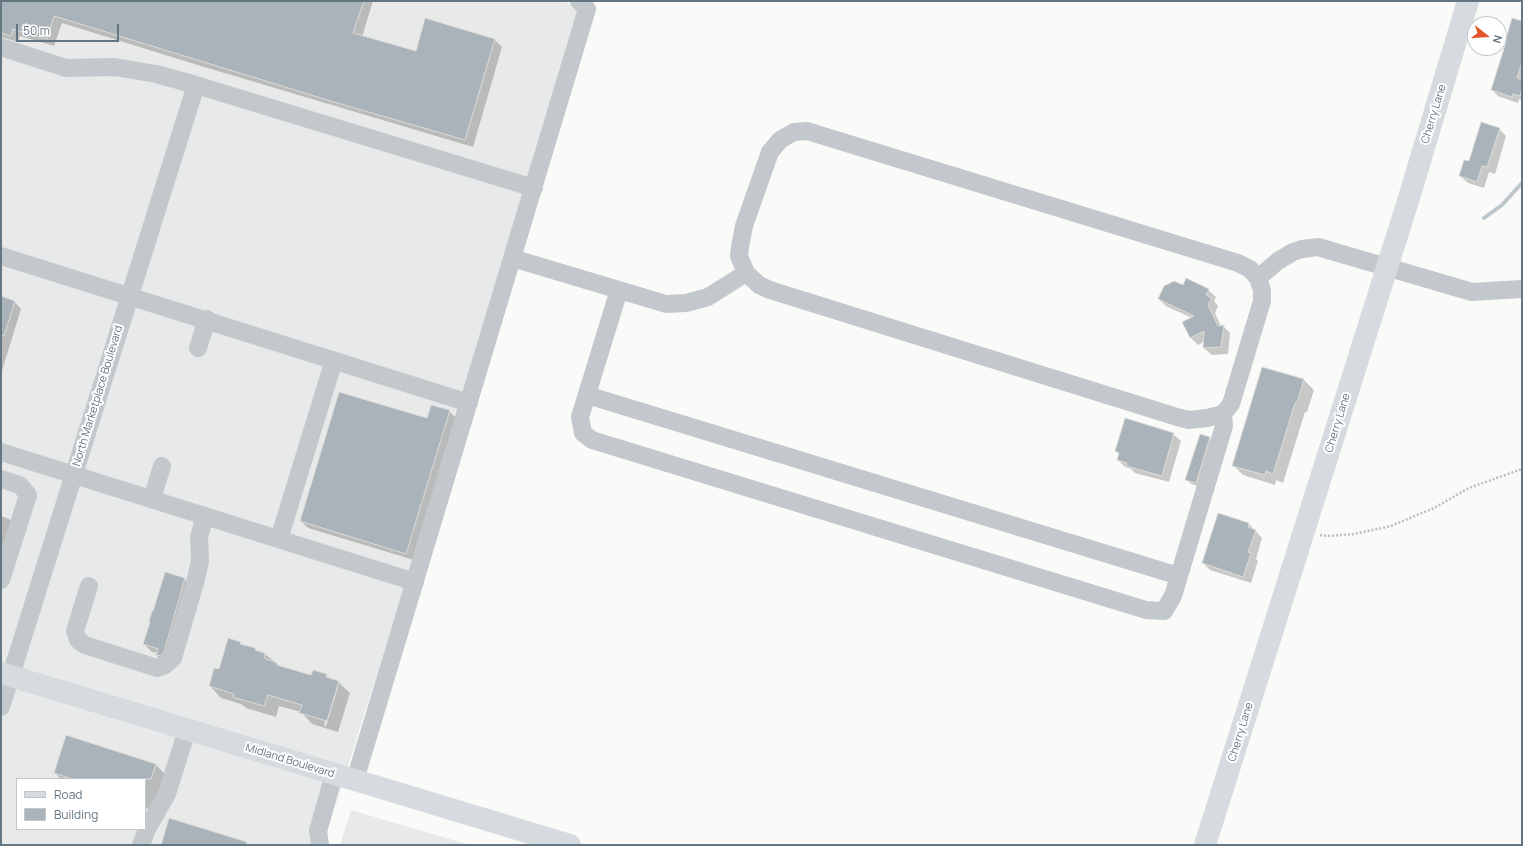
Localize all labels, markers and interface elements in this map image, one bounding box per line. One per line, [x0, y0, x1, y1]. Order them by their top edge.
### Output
scale bar [18, 16, 121, 42]
north arrow [1467, 16, 1507, 56]
text: 50 m [23, 22, 50, 39]
text: N [1490, 33, 1506, 45]
street label: Cherry Lane [1419, 83, 1449, 145]
street label: North Marketplace Boulevard [70, 324, 126, 468]
street label: Cherry Lane [1323, 392, 1353, 454]
street label: Cherry Lane [1226, 701, 1256, 763]
street label: Midland Boulevard [244, 741, 336, 781]
legend [16, 778, 146, 830]
text: Road [54, 786, 82, 803]
text: Building [54, 806, 98, 823]

